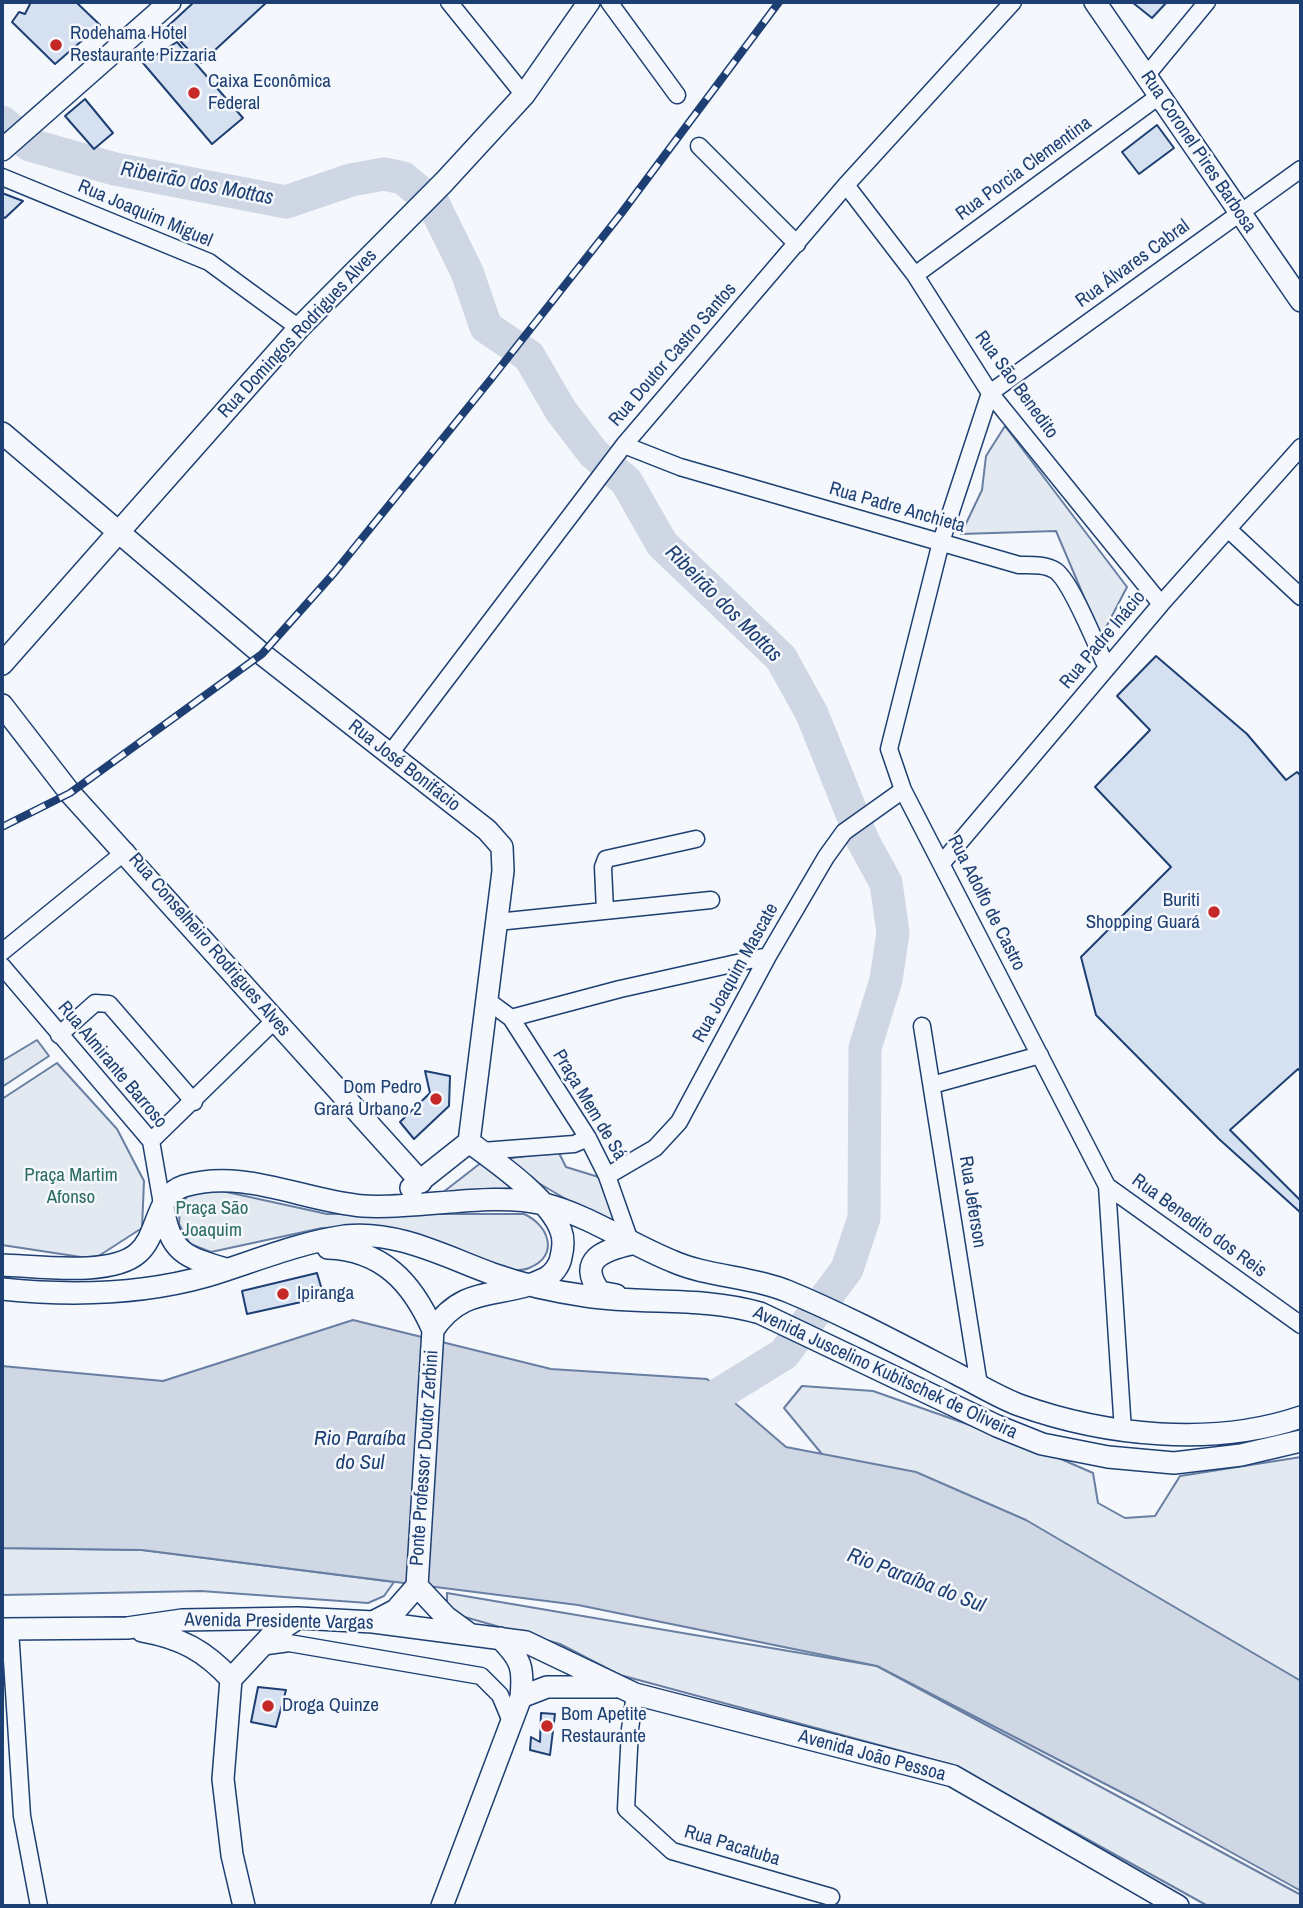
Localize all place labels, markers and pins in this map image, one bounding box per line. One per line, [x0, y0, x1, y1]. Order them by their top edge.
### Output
place label: Rodehama Hotel Restaurante Pizzaria [70, 23, 216, 67]
marker: Rodehama Hotel Restaurante Pizzaria [48, 37, 64, 53]
place label: Caixa Econômica Federal [208, 71, 331, 115]
marker: Caixa Econômica Federal [186, 85, 202, 101]
place label: Buriti Shopping Guará [1086, 890, 1200, 934]
marker: Buriti Shopping Guará [1206, 904, 1222, 920]
place label: Dom Pedro Grará Urbano 2 [314, 1077, 422, 1121]
marker: Dom Pedro Grará Urbano 2 [428, 1091, 444, 1107]
place label: Ipiranga [297, 1283, 354, 1305]
marker: Ipiranga [275, 1286, 291, 1302]
place label: Droga Quinze [282, 1695, 379, 1717]
marker: Droga Quinze [260, 1698, 276, 1714]
place label: Bom Apetite Restaurante [561, 1704, 647, 1748]
marker: Bom Apetite Restaurante [539, 1718, 555, 1734]

